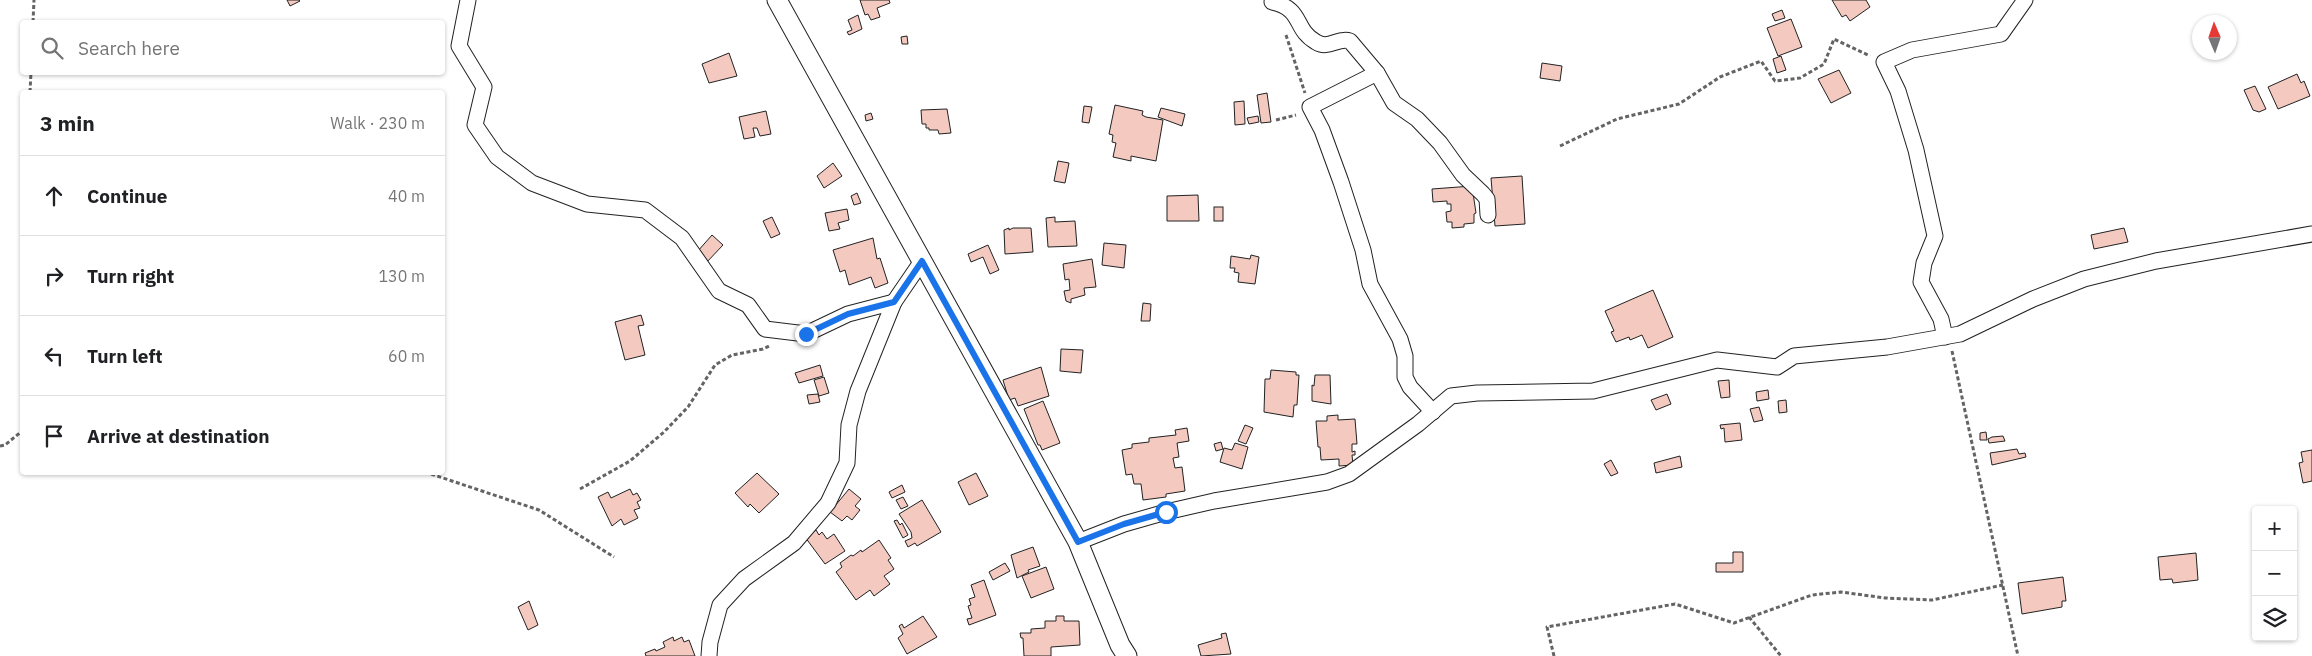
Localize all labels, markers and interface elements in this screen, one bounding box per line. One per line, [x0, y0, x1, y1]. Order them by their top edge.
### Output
north arrow [2192, 15, 2237, 60]
search box [20, 20, 445, 75]
icon: search [38, 34, 66, 62]
text: Search here [78, 36, 180, 60]
text: 3 min [40, 109, 95, 137]
text: Walk · 230 m [330, 113, 425, 133]
icon: ahead [40, 182, 68, 210]
text: Continue [87, 184, 167, 208]
text: 40 m [388, 186, 425, 206]
icon: right [40, 262, 68, 290]
text: Turn right [87, 264, 174, 288]
text: 130 m [378, 266, 425, 286]
route end [795, 323, 818, 346]
icon: left [40, 342, 68, 370]
text: Turn left [87, 344, 163, 368]
text: 60 m [388, 346, 425, 366]
icon: arrive [40, 422, 68, 450]
text: Arrive at destination [87, 424, 270, 448]
route start [1155, 501, 1178, 524]
map controls [2252, 506, 2297, 641]
button: + [2252, 506, 2297, 551]
button: − [2252, 551, 2297, 596]
button: layers [2252, 596, 2297, 641]

